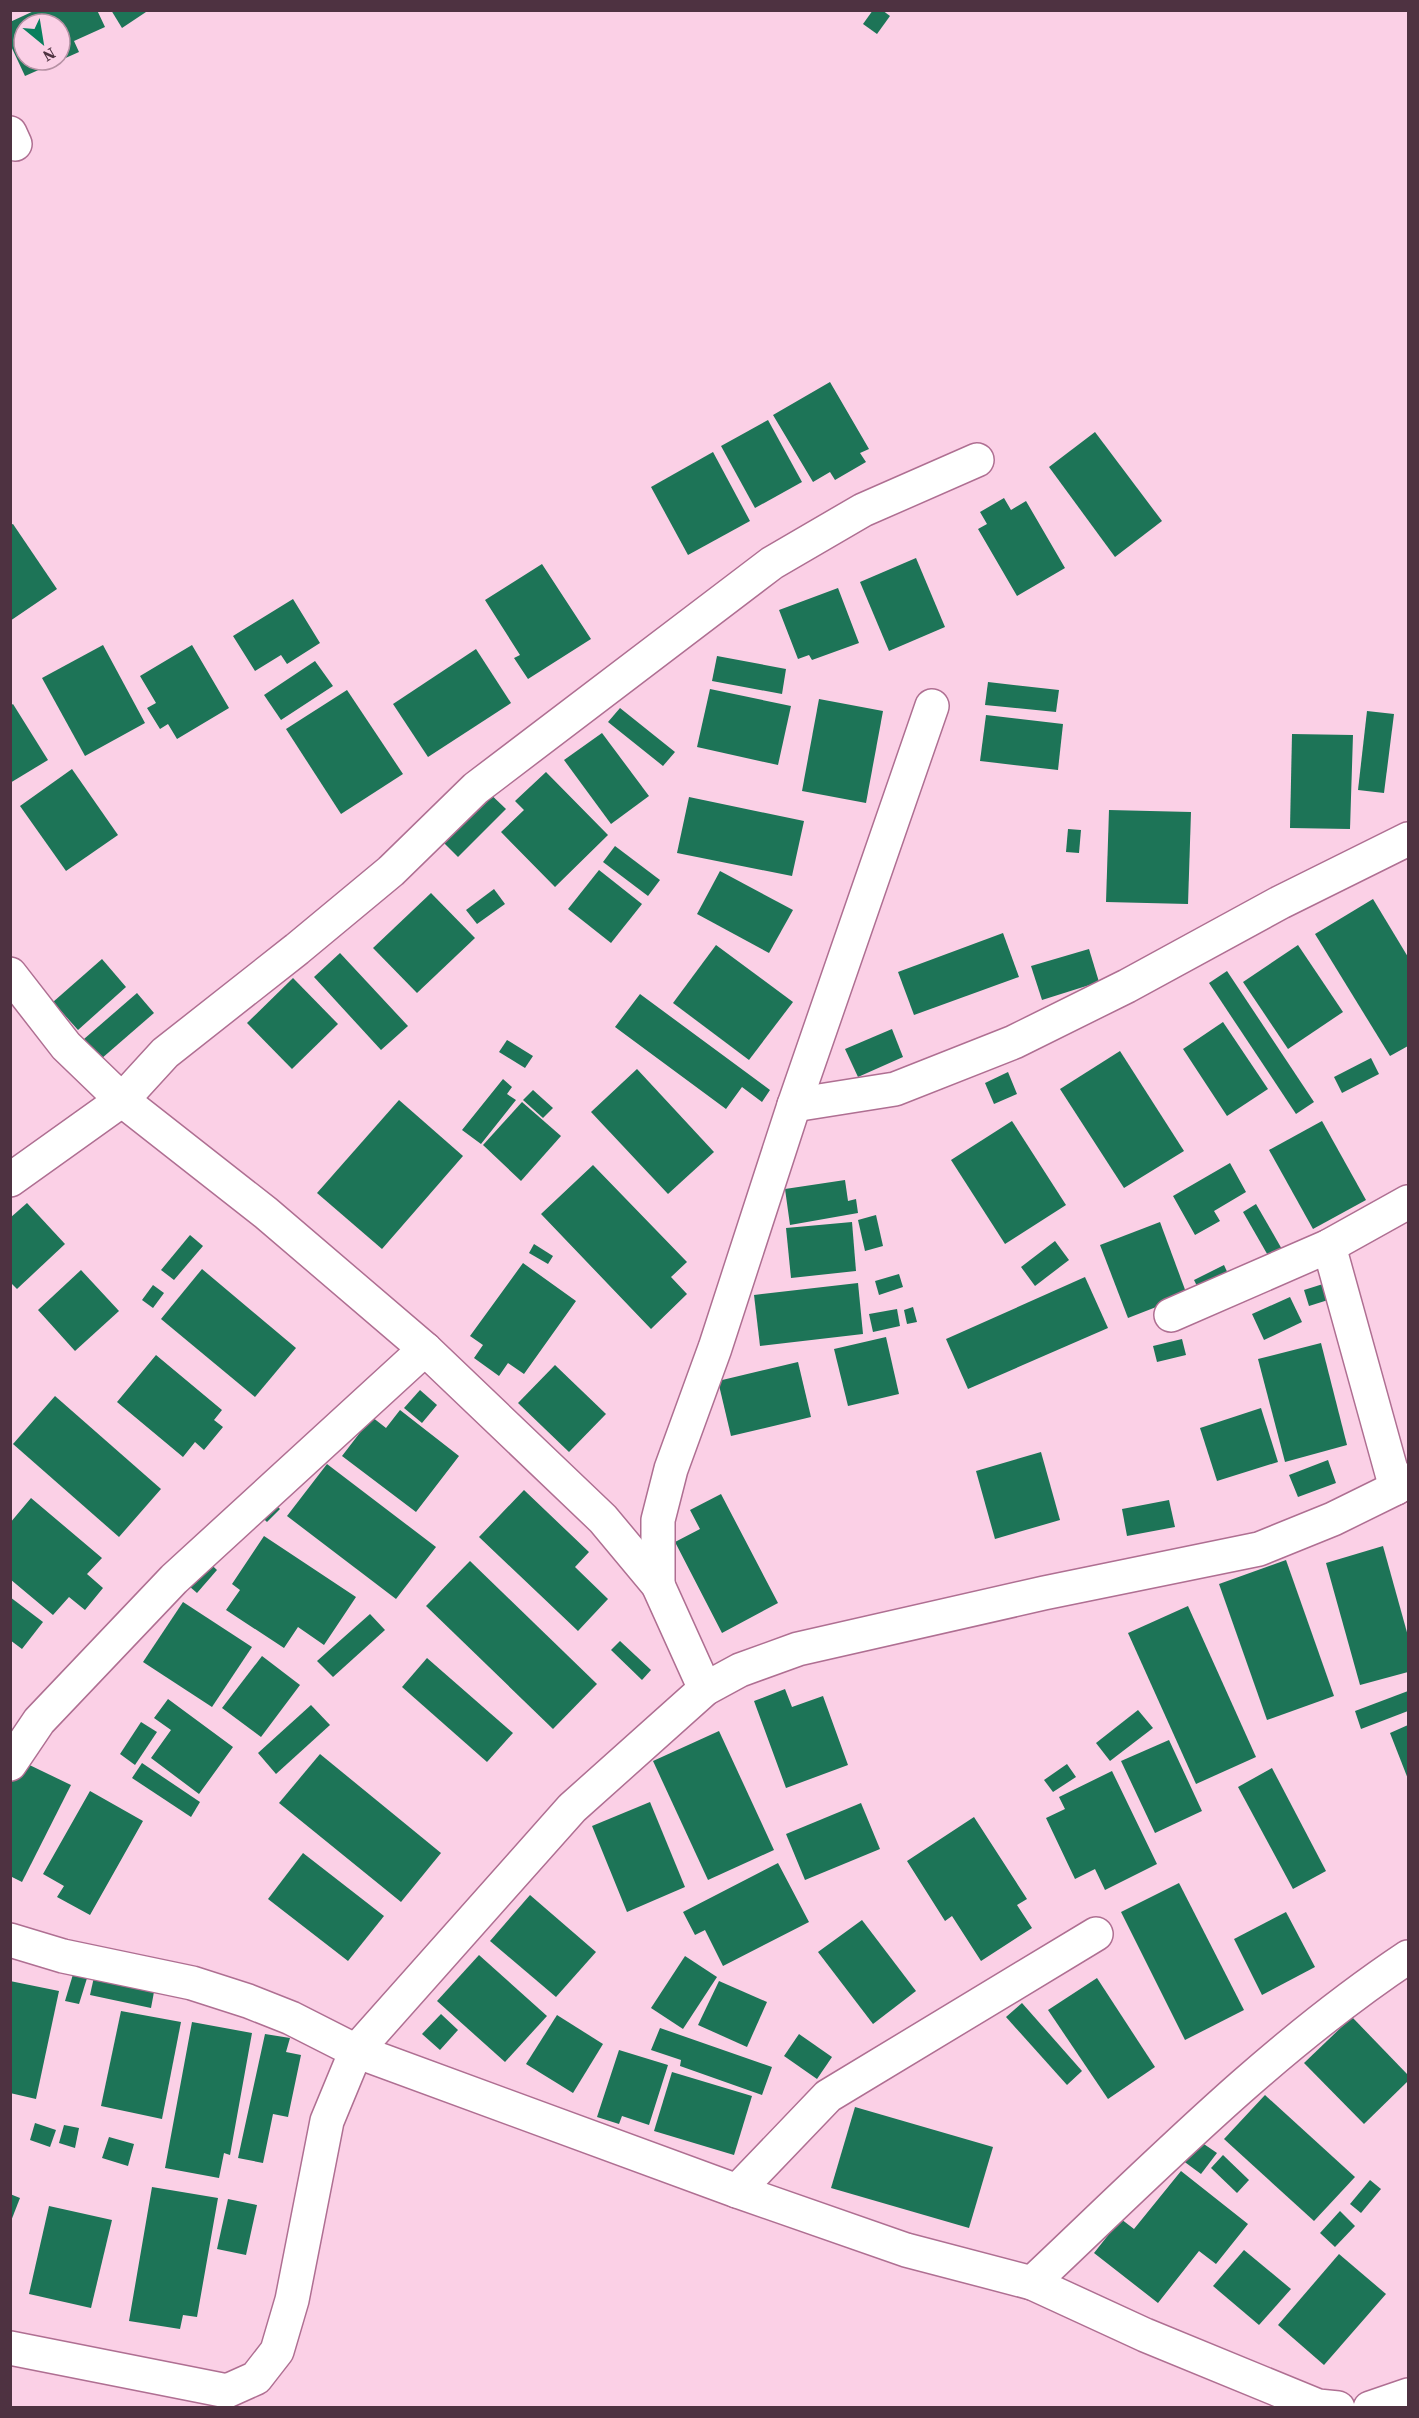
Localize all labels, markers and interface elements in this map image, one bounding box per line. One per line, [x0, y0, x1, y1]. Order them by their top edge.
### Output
north arrow [12, 12, 72, 72]
text: N [39, 43, 60, 68]

